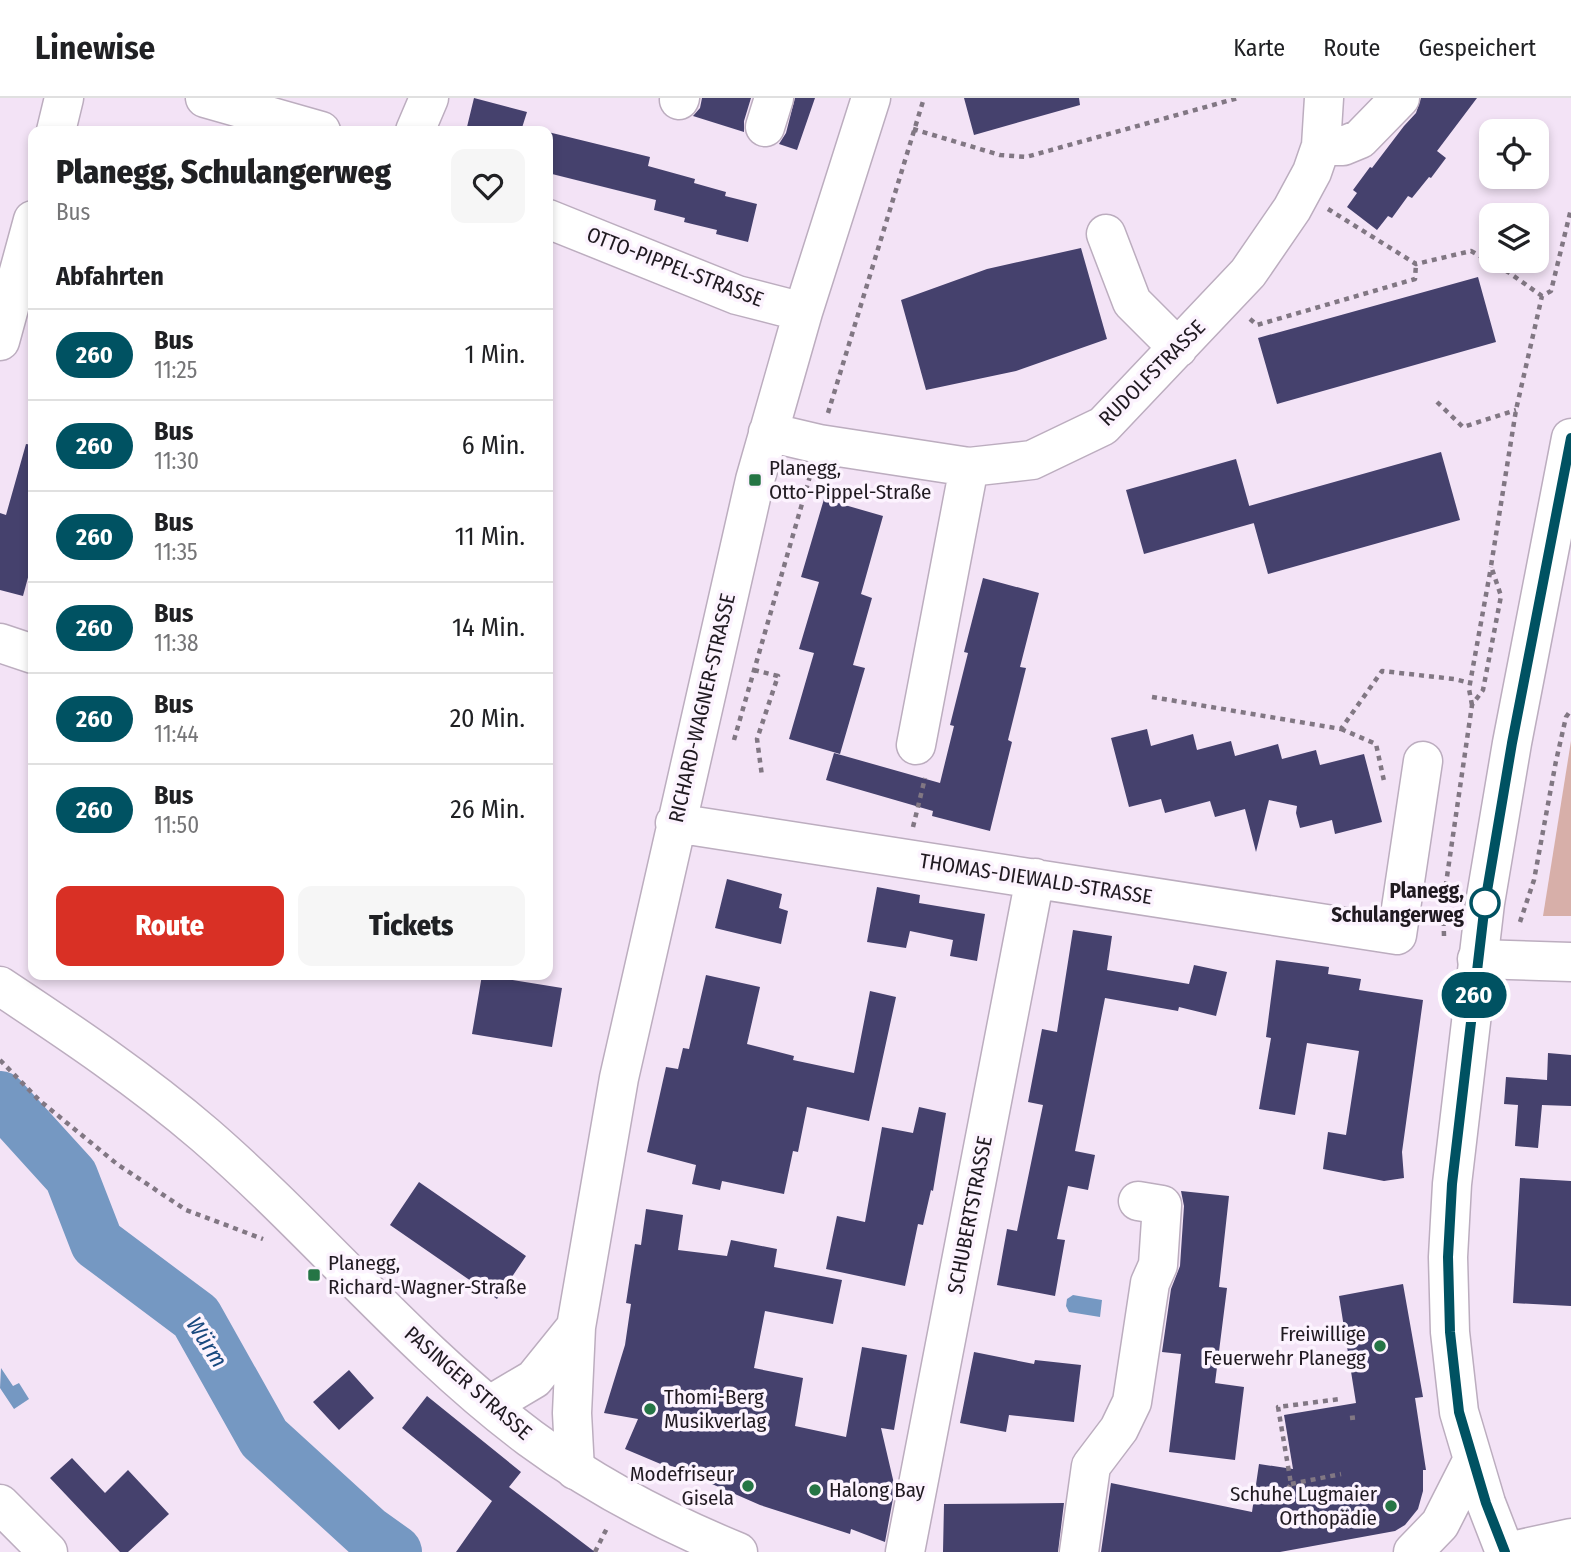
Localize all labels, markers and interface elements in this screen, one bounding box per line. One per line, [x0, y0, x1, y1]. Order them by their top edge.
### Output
text: Linewise [35, 28, 155, 68]
text: Karte [1233, 34, 1285, 62]
text: Route [1323, 34, 1380, 62]
text: Gespeichert [1418, 34, 1536, 62]
map controls [1479, 119, 1549, 273]
button: locate [1479, 119, 1549, 189]
button: heart [451, 149, 525, 223]
text: Planegg, Schulangerweg [56, 152, 391, 192]
text: Bus [56, 198, 90, 226]
button: layers [1479, 203, 1549, 273]
street label: OTTO-PIPPEL-STRASSE [583, 221, 767, 313]
text: Abfahrten [56, 261, 164, 292]
street label: RUDOLFSTRASSE [1093, 314, 1211, 432]
text: Bus [154, 325, 193, 356]
text: 1 Min. [464, 339, 525, 370]
text: 260 [76, 341, 113, 369]
text: 11:25 [154, 356, 197, 384]
text: Bus [154, 416, 193, 447]
text: 6 Min. [462, 430, 525, 461]
text: 260 [76, 432, 113, 460]
text: 11:30 [154, 447, 199, 475]
place label: Planegg, Otto-Pippel-Straße [769, 455, 932, 505]
marker: Planegg, Otto-Pippel-Straße [747, 472, 763, 488]
text: Bus [154, 507, 193, 538]
text: 11 Min. [455, 521, 525, 552]
text: 260 [76, 523, 113, 551]
text: 11:35 [154, 538, 198, 566]
street label: RICHARD-WAGNER-STRASSE [663, 591, 741, 825]
text: Bus [154, 598, 193, 629]
text: 14 Min. [452, 612, 525, 643]
text: 260 [76, 614, 113, 642]
text: 11:38 [154, 629, 199, 657]
text: Bus [154, 689, 193, 720]
text: 20 Min. [450, 703, 525, 734]
text: 260 [76, 705, 113, 733]
text: 11:44 [154, 720, 199, 748]
text: Bus [154, 780, 193, 811]
text: 26 Min. [450, 794, 525, 825]
text: 260 [76, 796, 113, 824]
text: 11:50 [154, 811, 199, 839]
street label: THOMAS-DIEWALD-STRASSE [918, 848, 1154, 910]
place label: Planegg, Schulangerweg [1331, 878, 1465, 928]
button: Route [56, 886, 284, 966]
button: Tickets [298, 886, 525, 966]
marker: Planegg, Schulangerweg [1470, 888, 1500, 918]
line badge: 260 [1434, 972, 1514, 1018]
text: 260 [1456, 981, 1492, 1009]
street label: SCHUBERTSTRASSE [942, 1134, 998, 1296]
place label: Planegg, Richard-Wagner-Straße [328, 1250, 527, 1300]
marker: Planegg, Richard-Wagner-Straße [306, 1267, 322, 1283]
water label: Würm [180, 1312, 234, 1372]
street label: PASINGER STRASSE [399, 1321, 537, 1445]
place label: Freiwillige Feuerwehr Planegg [1203, 1321, 1366, 1371]
marker: Freiwillige Feuerwehr Planegg [1372, 1338, 1388, 1354]
place label: Thomi-Berg Musikverlag [664, 1384, 766, 1434]
marker: Thomi-Berg Musikverlag [642, 1401, 658, 1417]
place label: Modefriseur Gisela [630, 1461, 735, 1511]
place label: Halong Bay [829, 1477, 926, 1503]
marker: Modefriseur Gisela [740, 1478, 756, 1494]
place label: Schuhe Lugmaier Orthopädie [1230, 1481, 1378, 1531]
marker: Halong Bay [807, 1482, 823, 1498]
marker: Schuhe Lugmaier Orthopädie [1383, 1498, 1399, 1514]

